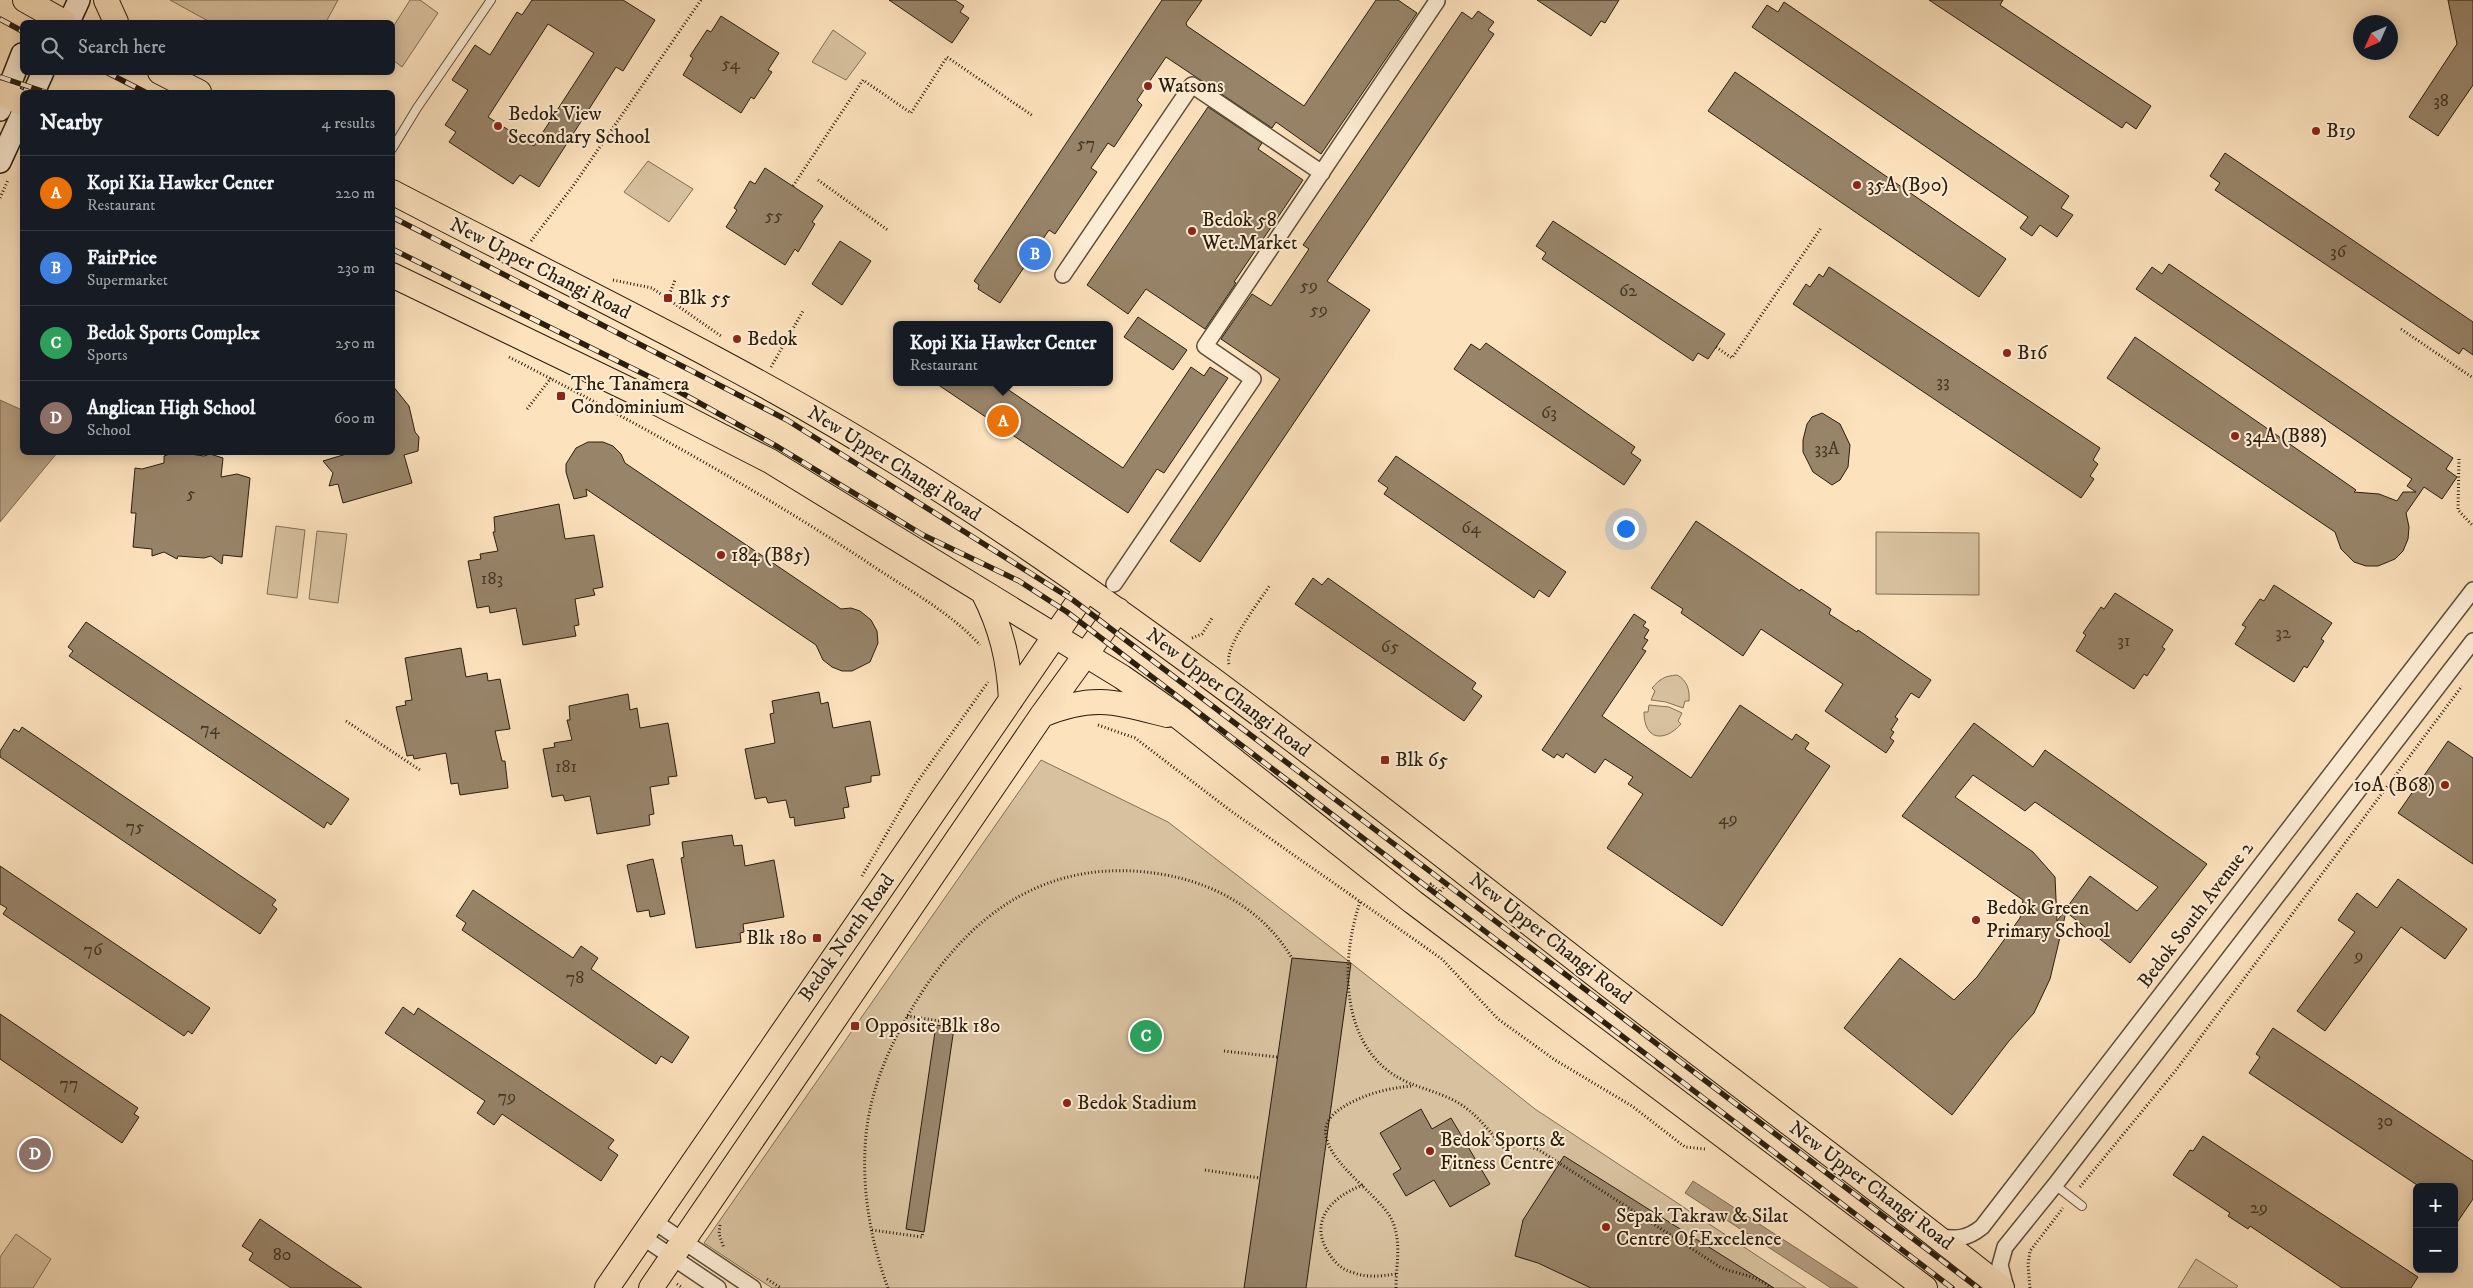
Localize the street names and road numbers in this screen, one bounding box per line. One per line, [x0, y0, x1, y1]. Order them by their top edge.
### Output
street label: New Upper Changi Road [445, 213, 635, 326]
street label: New Upper Changi Road [803, 400, 985, 528]
street label: New Upper Changi Road [1141, 623, 1315, 763]
street label: Bedok South Avenue 2 [2133, 836, 2260, 993]
street label: New Upper Changi Road [1464, 868, 1636, 1010]
street label: Bedok North Road [794, 869, 900, 1007]
street label: New Upper Changi Road [1784, 1116, 1958, 1256]

